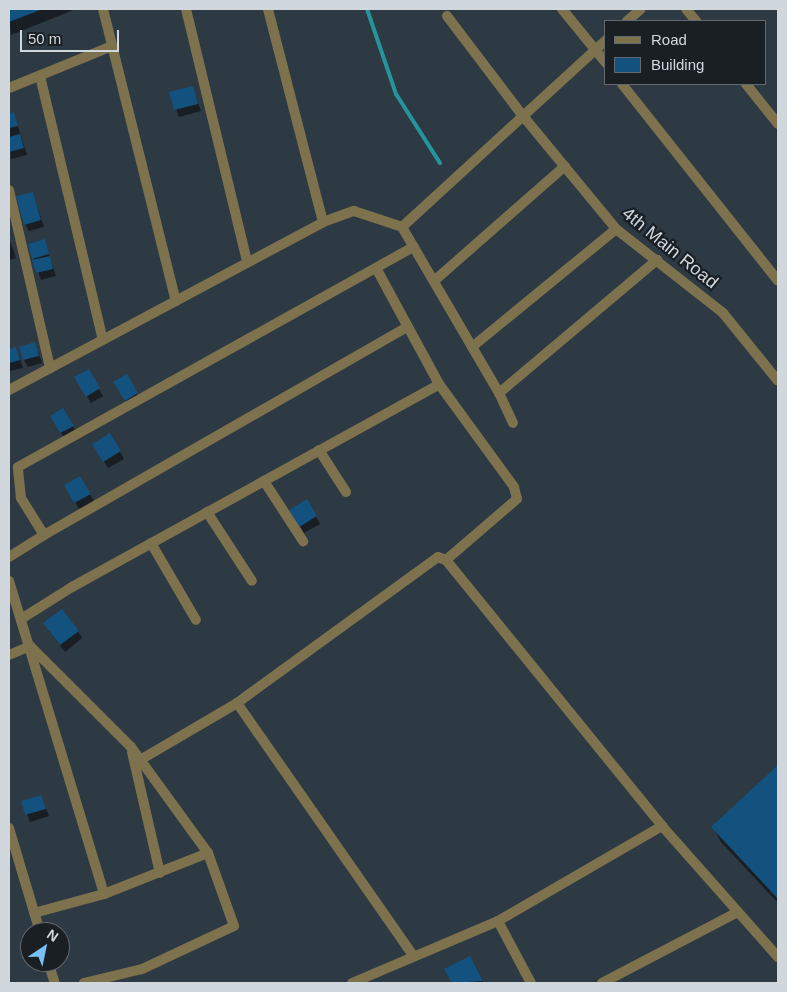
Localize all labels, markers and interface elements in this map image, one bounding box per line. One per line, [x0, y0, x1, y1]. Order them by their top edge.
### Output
scale bar [22, 20, 121, 52]
legend [604, 20, 767, 85]
text: 50 m [28, 30, 61, 47]
text: Road [651, 31, 687, 48]
text: Building [651, 56, 704, 73]
street label: 4th Main Road [618, 203, 722, 293]
north arrow [20, 922, 70, 972]
text: N [44, 926, 61, 945]

